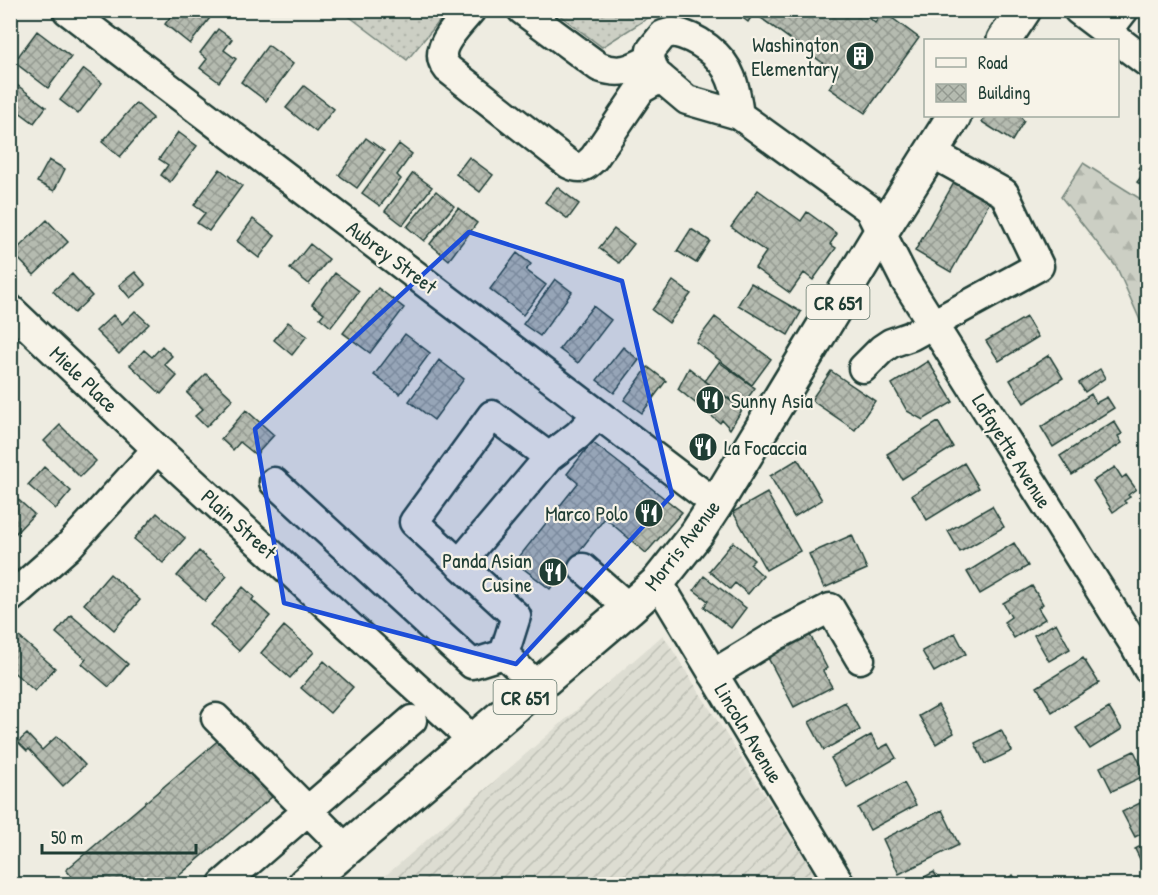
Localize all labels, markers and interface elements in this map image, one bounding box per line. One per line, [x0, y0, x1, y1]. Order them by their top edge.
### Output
place label: Washington Elementary [751, 30, 839, 83]
legend [924, 39, 1119, 117]
building icon: Washington Elementary [844, 40, 876, 72]
text: Road [978, 50, 1008, 75]
text: Building [978, 80, 1030, 105]
street label: Aubrey Street [341, 213, 444, 301]
road number: CR 651 [806, 285, 870, 319]
street label: Miele Place [43, 339, 125, 419]
restaurant icon: Sunny Asia [694, 384, 726, 416]
place label: Sunny Asia [731, 386, 813, 415]
street label: Lafayette Avenue [965, 388, 1059, 514]
restaurant icon: La Focaccia [687, 431, 719, 463]
place label: La Focaccia [724, 433, 807, 462]
street label: Plain Street [195, 482, 283, 566]
street label: Morris Avenue [637, 494, 727, 596]
restaurant icon: Marco Polo [633, 497, 665, 529]
place label: Marco Polo [545, 499, 628, 528]
place label: Panda Asian Cusine [442, 546, 532, 599]
restaurant icon: Panda Asian Cusine [537, 556, 569, 588]
street label: Lincoln Avenue [708, 678, 790, 788]
road number: CR 651 [494, 680, 556, 714]
scale bar [42, 817, 196, 855]
text: 50 m [51, 825, 83, 850]

